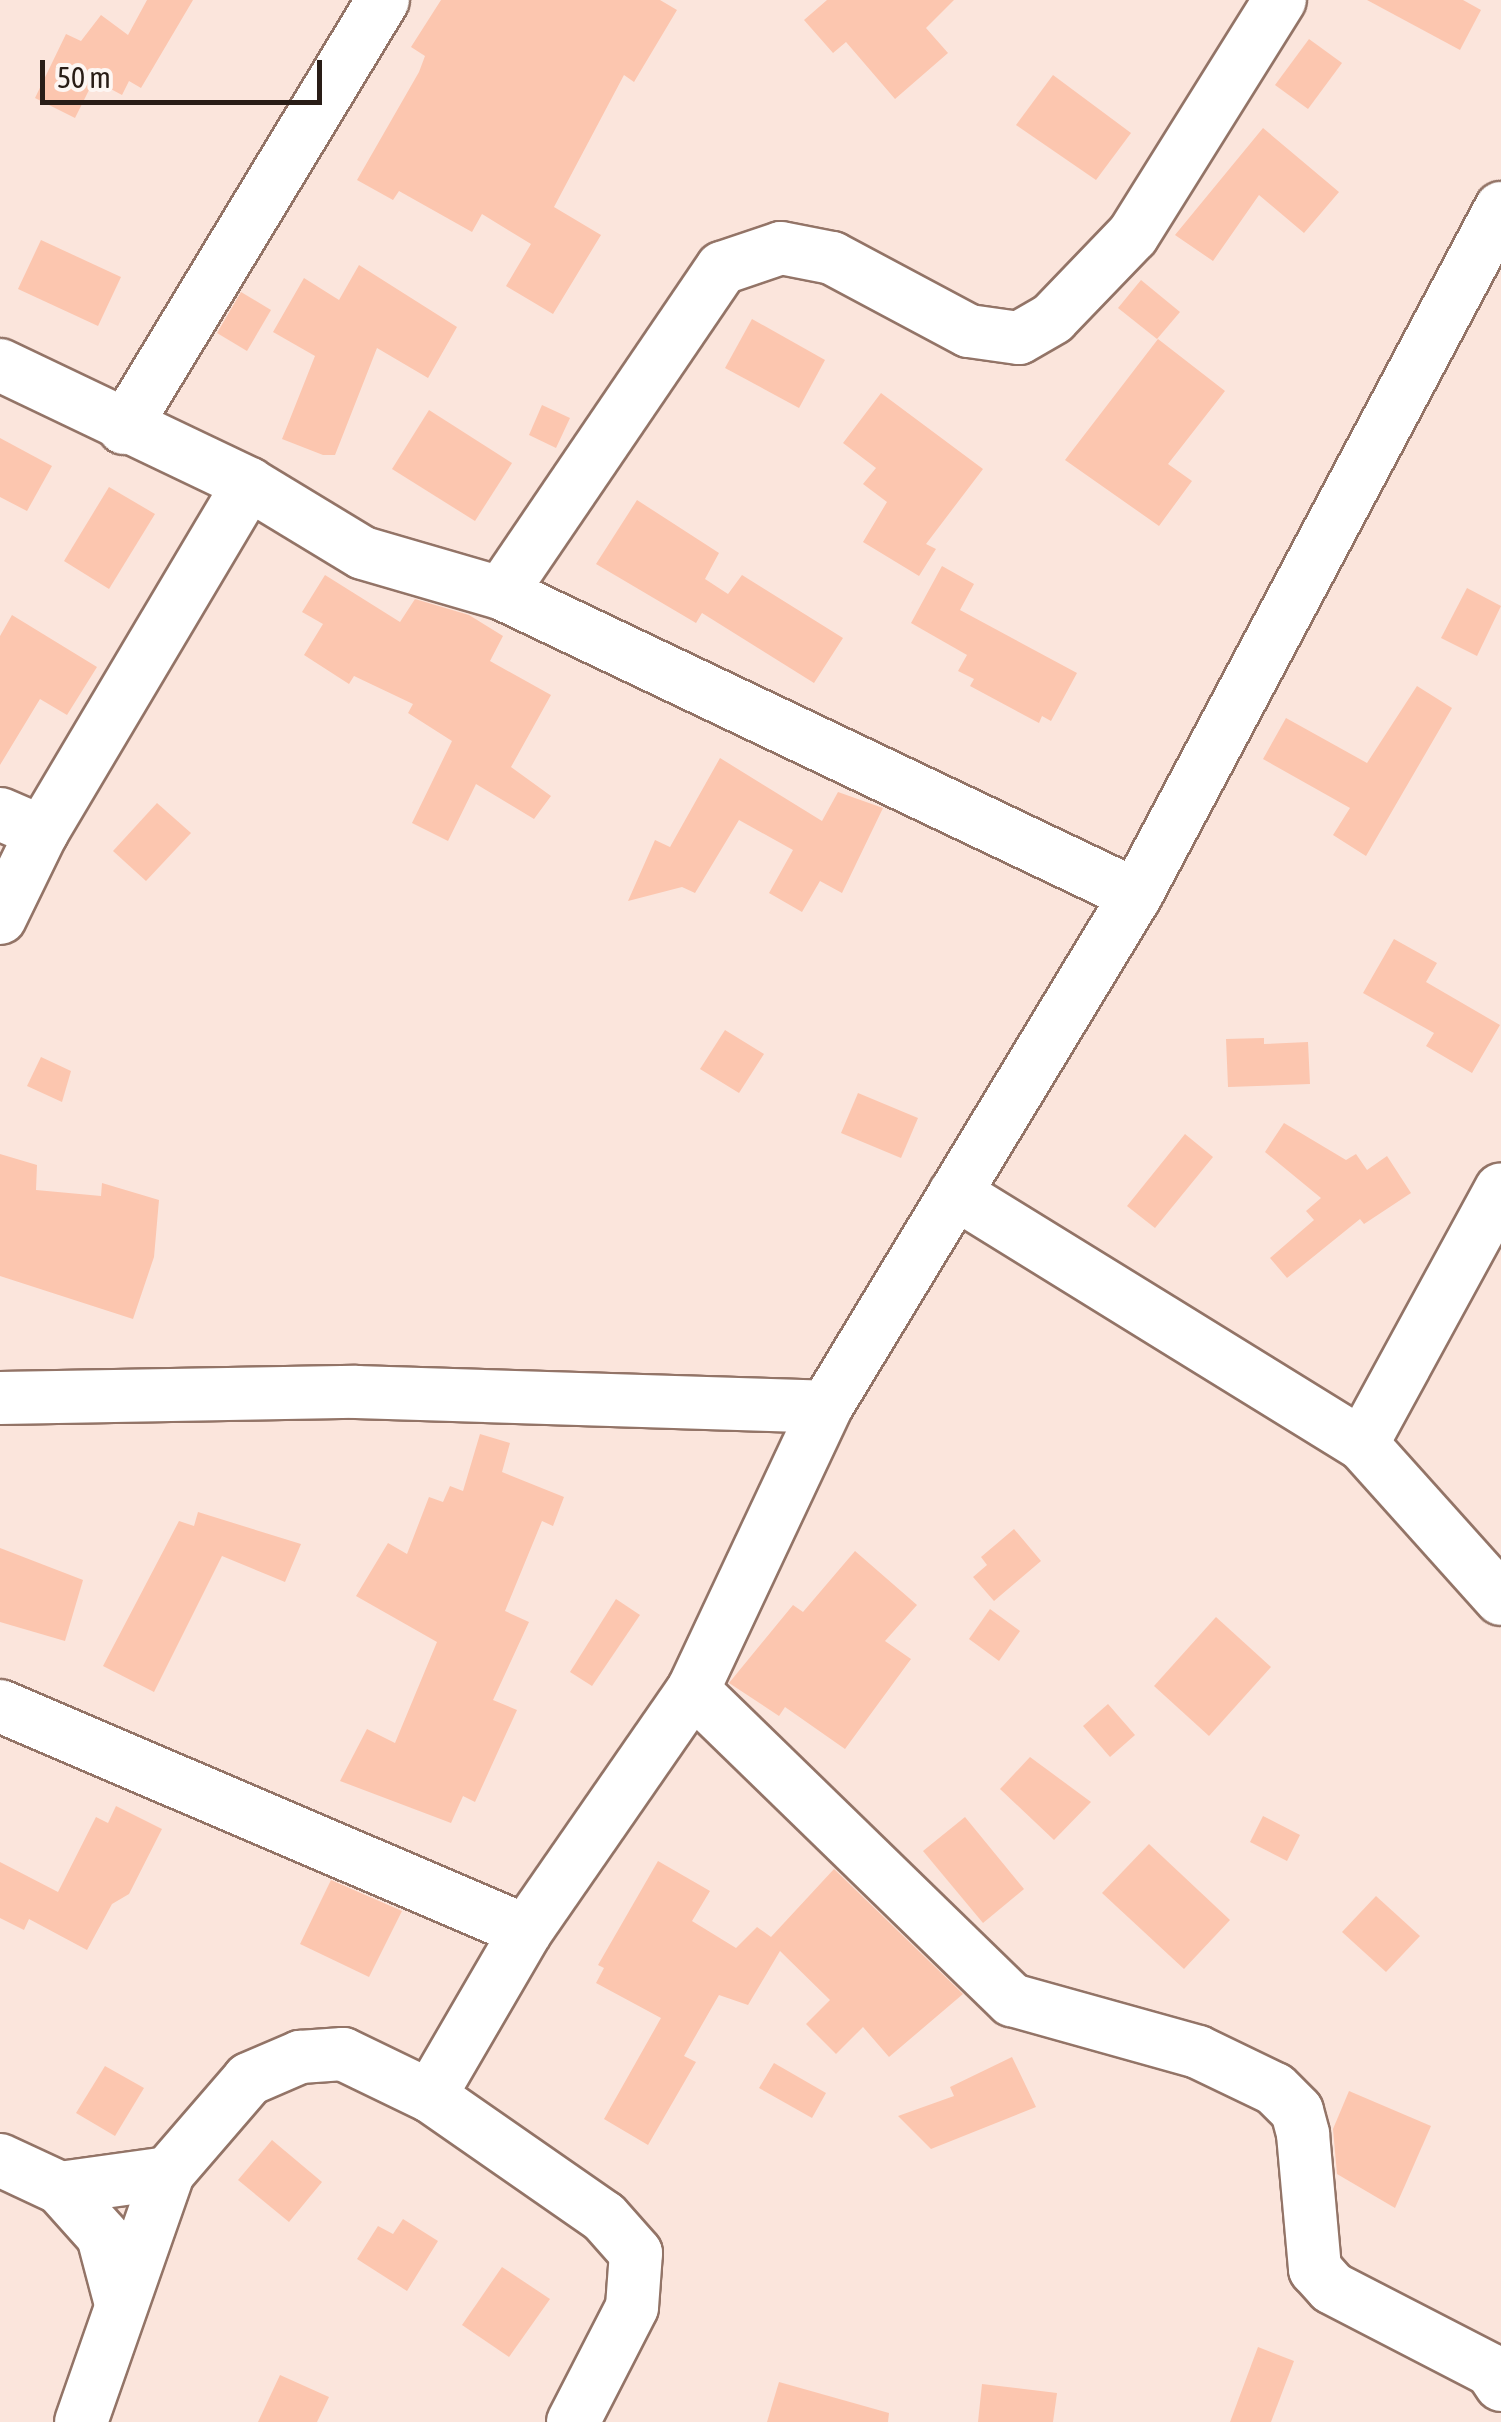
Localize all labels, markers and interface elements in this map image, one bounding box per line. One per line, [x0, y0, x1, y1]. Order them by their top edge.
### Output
scale bar [45, 40, 328, 102]
text: 50 m [57, 60, 111, 94]

